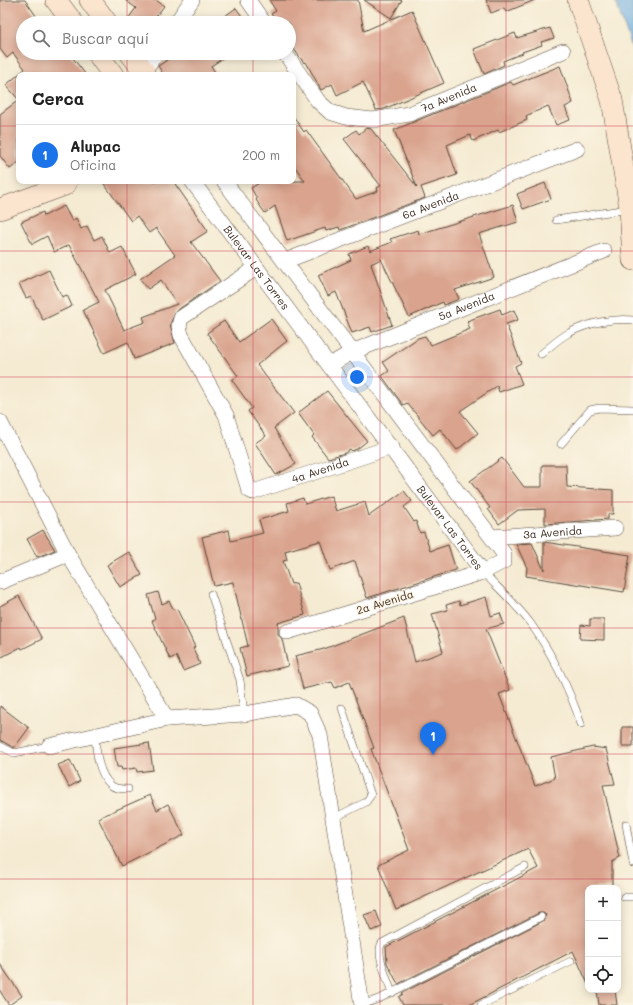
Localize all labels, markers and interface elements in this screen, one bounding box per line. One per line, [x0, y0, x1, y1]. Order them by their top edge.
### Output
search box [16, 16, 296, 60]
icon: search [30, 27, 52, 49]
text: Buscar aquí [62, 28, 149, 48]
street label: 7a Avenida [419, 79, 479, 115]
text: Cerca [32, 87, 84, 109]
text: Alupac [70, 136, 121, 156]
text: 1 [42, 146, 48, 163]
text: 200 m [242, 146, 280, 163]
text: Oficina [70, 156, 116, 173]
street label: 6a Avenida [400, 187, 461, 222]
street label: Bulevar Las Torres [221, 222, 293, 313]
street label: 5a Avenida [436, 288, 497, 324]
your location [347, 367, 367, 387]
street label: 4a Avenida [290, 453, 351, 486]
street label: Bulevar Las Torres [414, 482, 487, 573]
street label: 3a Avenida [523, 522, 583, 542]
street label: 2a Avenida [354, 586, 415, 617]
pin: 1 [420, 722, 446, 755]
map controls [585, 885, 621, 993]
button: + [585, 885, 621, 921]
button: − [585, 921, 621, 957]
button: locate [585, 957, 621, 993]

